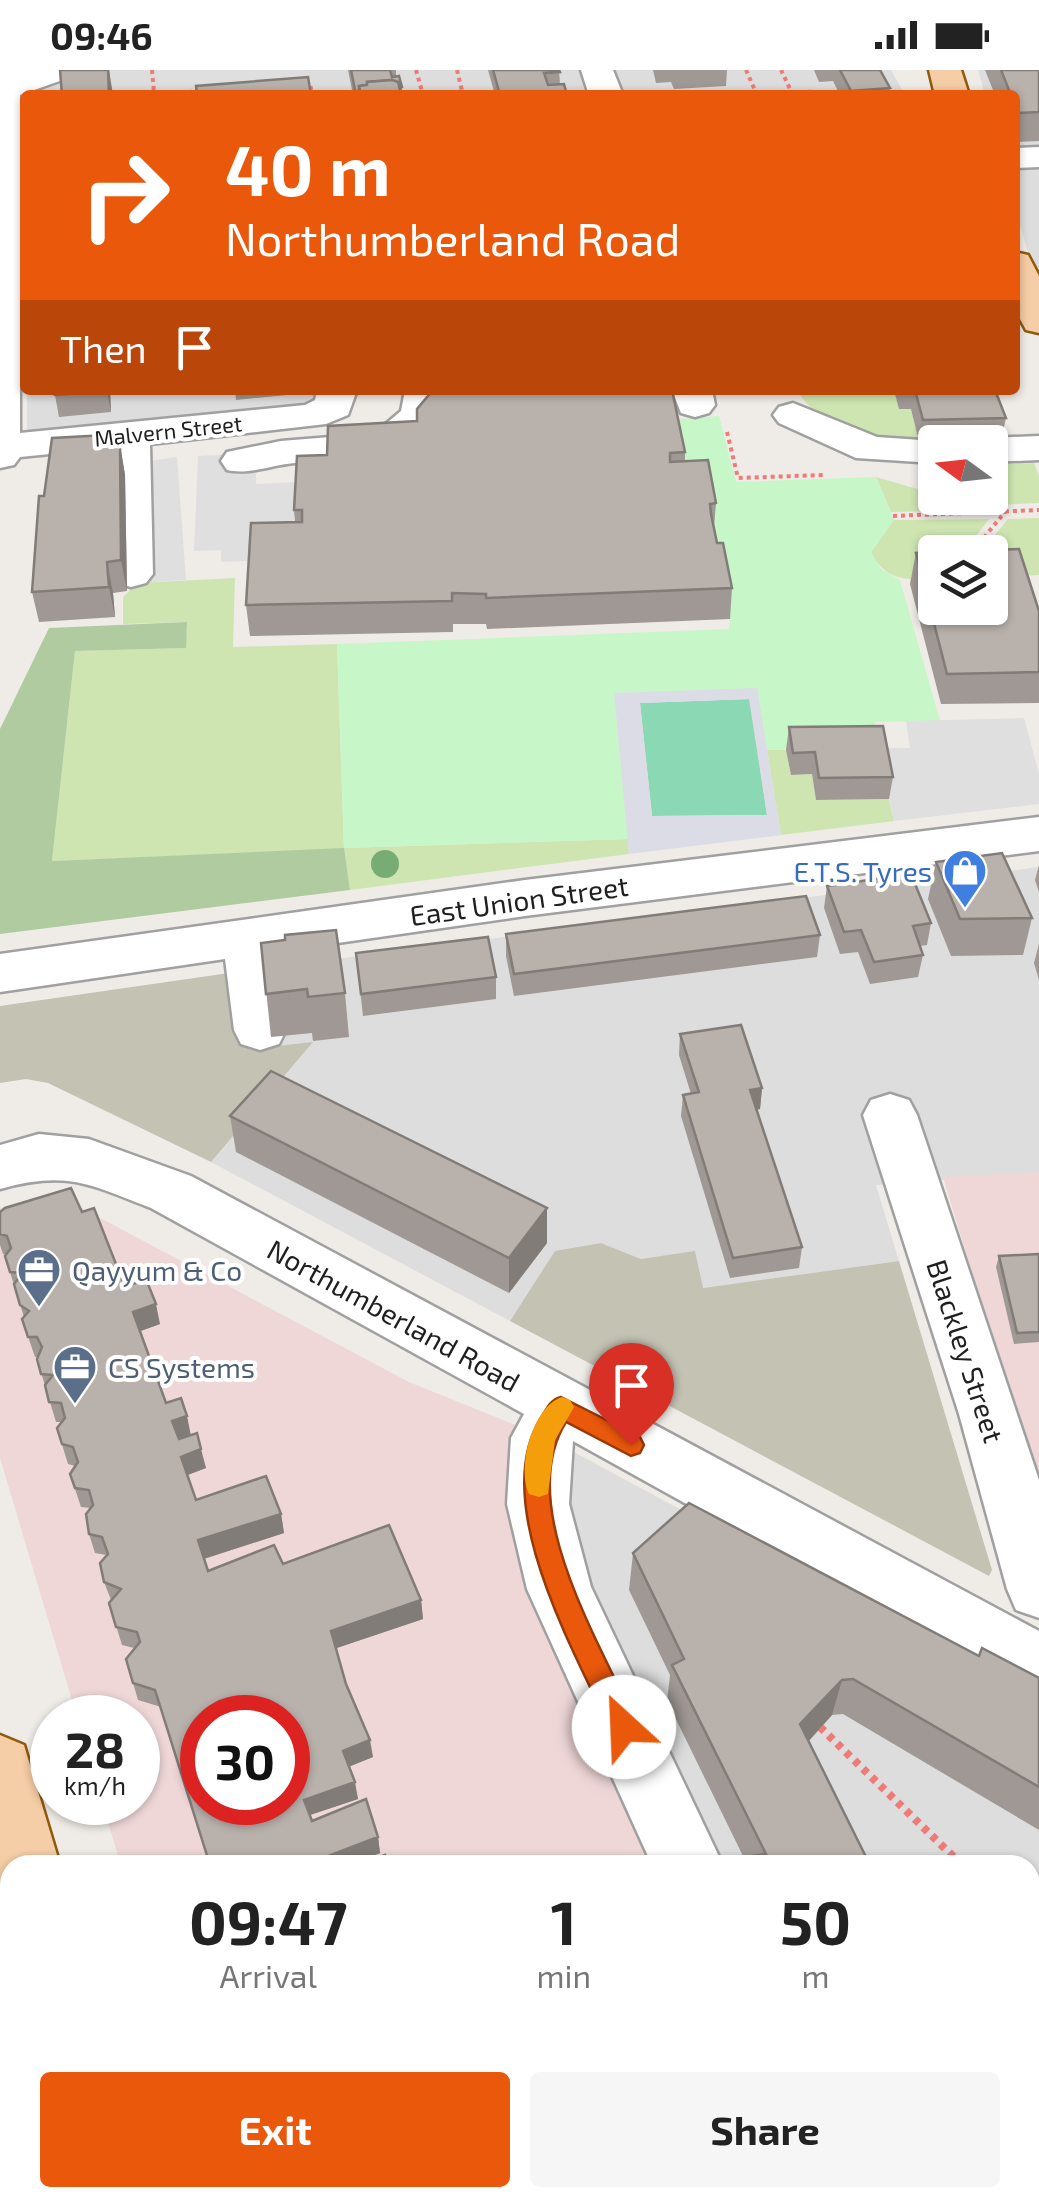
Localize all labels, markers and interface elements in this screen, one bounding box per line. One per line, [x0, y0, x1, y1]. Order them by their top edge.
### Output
text: 09:46 [50, 12, 153, 58]
text: 40 m [225, 126, 391, 210]
icon: right [60, 130, 190, 260]
text: Northumberland Road [225, 211, 680, 265]
icon: arrive [167, 320, 222, 375]
text: Then [60, 325, 147, 371]
street label: Malvern Street [93, 409, 243, 451]
north arrow [918, 425, 1008, 515]
map controls [918, 425, 1008, 625]
button: layers [918, 535, 1008, 625]
shop icon: E.T.S. Tyres [942, 848, 988, 909]
place label: E.T.S. Tyres [794, 854, 932, 888]
street label: East Union Street [408, 868, 630, 932]
street label: Northumberland Road [262, 1231, 526, 1399]
office icon: Qayyum & Co [16, 1247, 62, 1308]
place label: Qayyum & Co [72, 1253, 242, 1287]
street label: Blackley Street [920, 1255, 1012, 1447]
pin [589, 1343, 674, 1446]
office icon: CS Systems [52, 1344, 98, 1405]
place label: CS Systems [108, 1350, 255, 1384]
icon: arrive [604, 1358, 659, 1413]
position arrow [572, 1675, 676, 1779]
speed limit sign: 30 [180, 1695, 310, 1825]
text: 28 [65, 1718, 125, 1778]
text: km/h [64, 1770, 126, 1800]
text: 09:47 [189, 1885, 348, 1957]
text: 1 [551, 1885, 577, 1957]
text: 50 [780, 1885, 851, 1957]
text: Arrival [220, 1956, 317, 1994]
text: min [537, 1956, 591, 1994]
text: m [801, 1956, 830, 1994]
button: Exit [40, 2072, 510, 2187]
button: Share [530, 2072, 1000, 2187]

